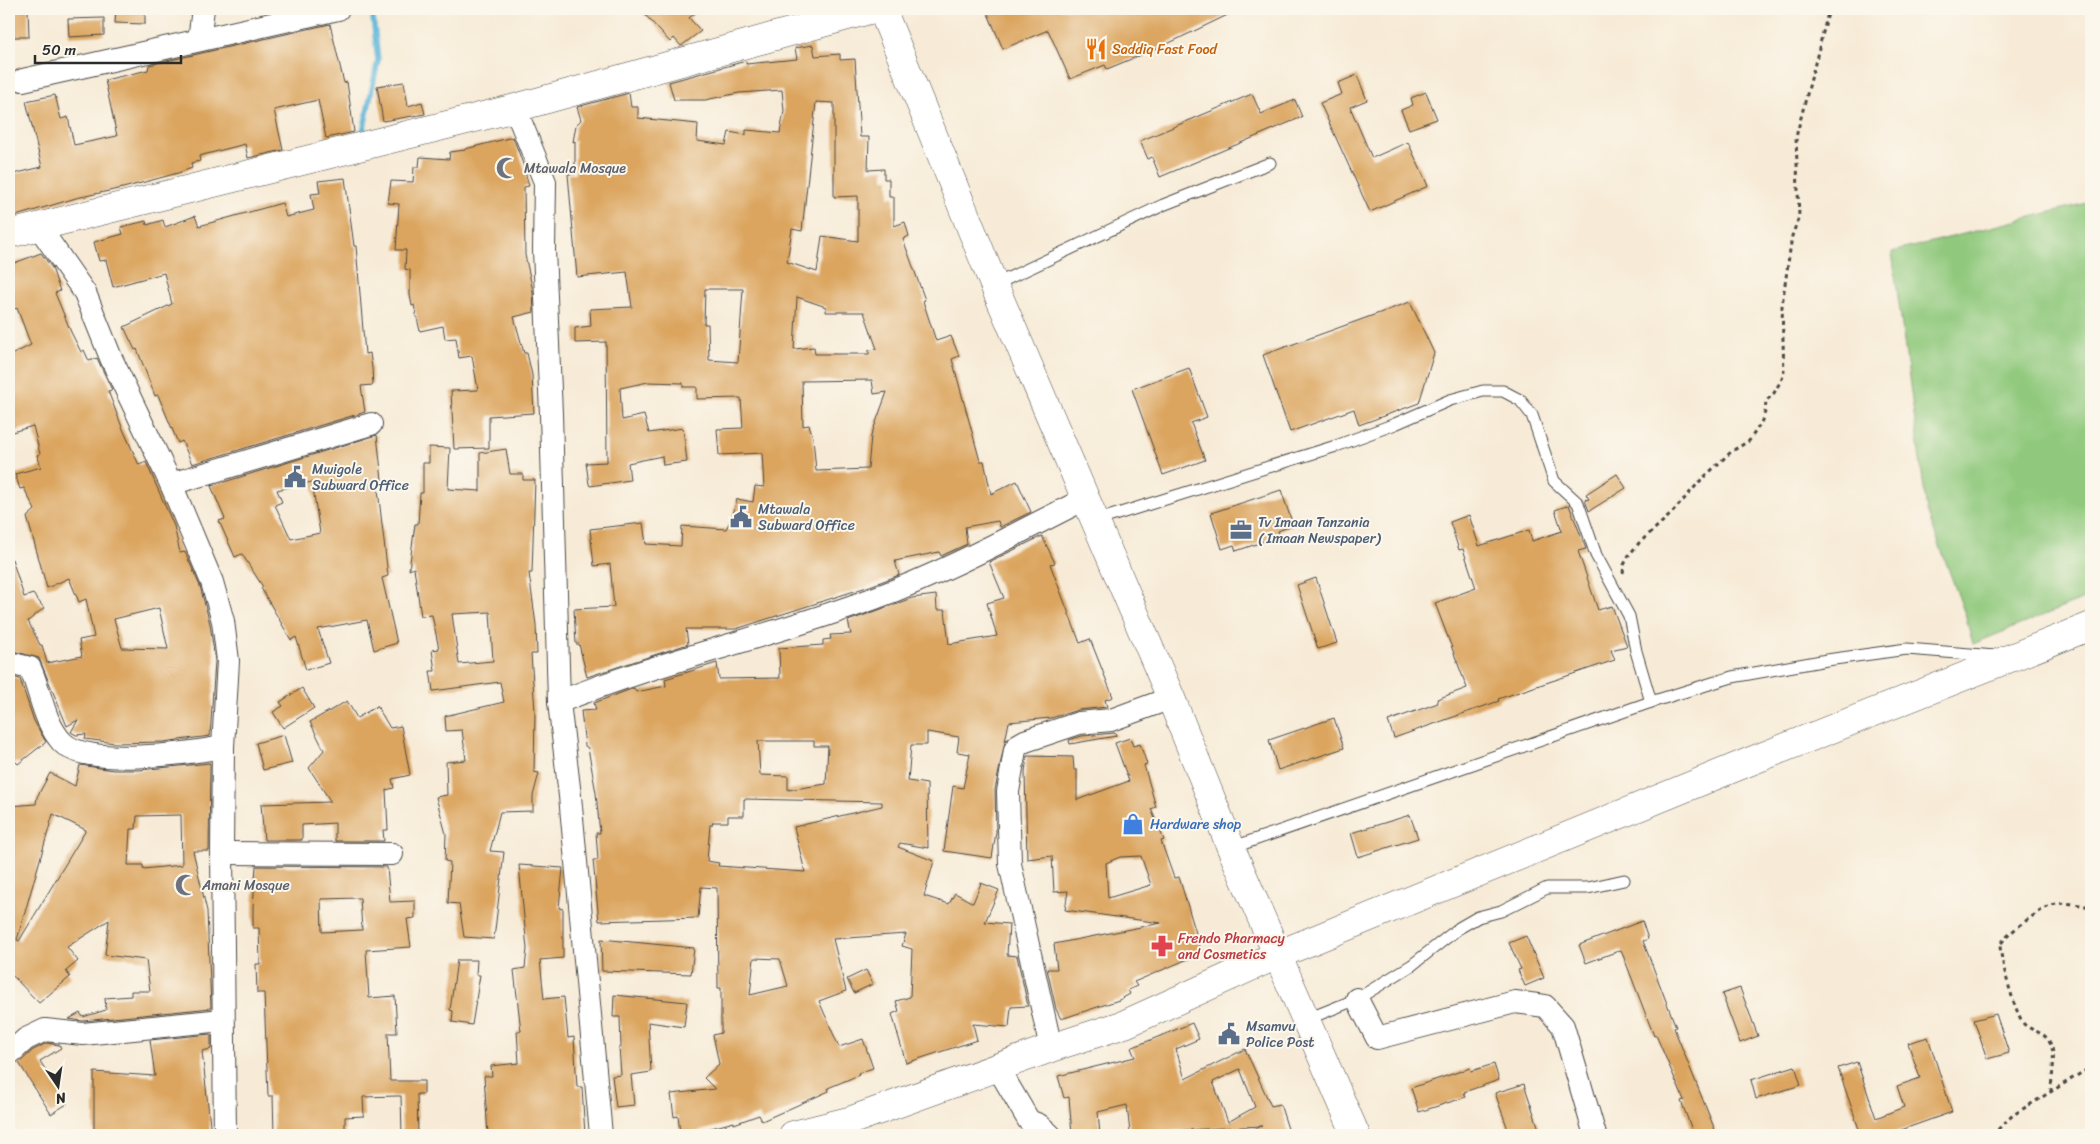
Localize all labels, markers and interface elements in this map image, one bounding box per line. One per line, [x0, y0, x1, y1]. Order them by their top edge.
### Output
scale bar [35, 32, 181, 64]
restaurant icon: Saddiq Fast Food [1083, 36, 1109, 62]
text: 50 m [42, 37, 77, 63]
place label: Saddiq Fast Food [1112, 37, 1219, 62]
mosque icon: Mtawala Mosque [494, 155, 520, 181]
place label: Mtawala Mosque [524, 156, 626, 181]
place label: Mwigole Subward Office [312, 457, 409, 498]
public building icon: Mwigole Subward Office [282, 464, 308, 490]
place label: Mtawala Subward Office [758, 497, 855, 538]
public building icon: Mtawala Subward Office [728, 504, 754, 530]
place label: Tv Imaan Tanzania ( Imaan Newspaper) [1258, 510, 1381, 551]
office icon: Tv Imaan Tanzania ( Imaan Newspaper) [1228, 517, 1254, 543]
shop icon: Hardware shop [1120, 811, 1146, 837]
place label: Hardware shop [1150, 812, 1242, 837]
mosque icon: Amani Mosque [173, 872, 199, 898]
place label: Amani Mosque [201, 873, 290, 898]
place label: Frendo Pharmacy and Cosmetics [1178, 926, 1286, 967]
pharmacy icon: Frendo Pharmacy and Cosmetics [1149, 933, 1175, 959]
place label: Msamvu Police Post [1246, 1014, 1314, 1055]
public building icon: Msamvu Police Post [1216, 1021, 1242, 1047]
north arrow [32, 1062, 82, 1112]
text: N [53, 1085, 69, 1112]

